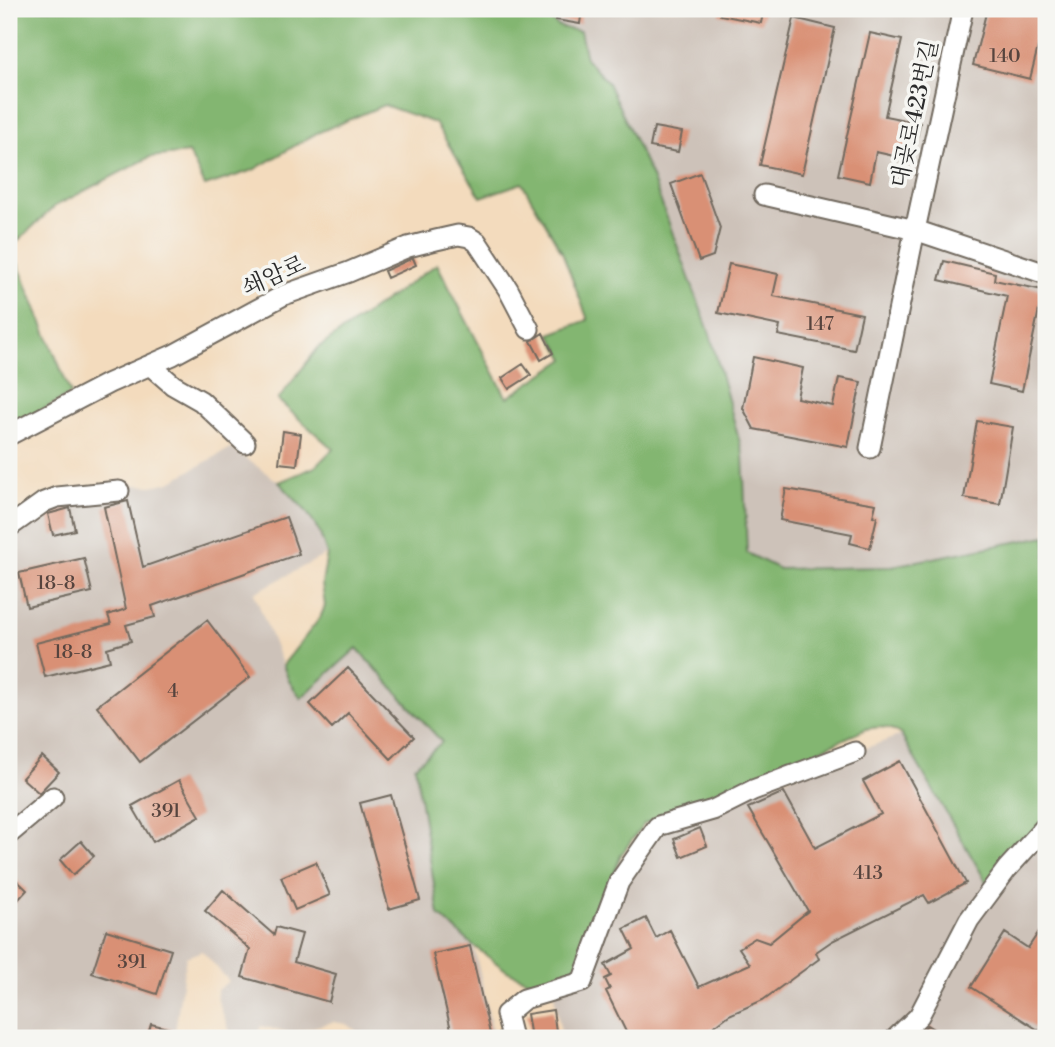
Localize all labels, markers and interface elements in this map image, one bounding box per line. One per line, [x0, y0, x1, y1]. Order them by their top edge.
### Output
street label: 대곶로423번길 [886, 37, 944, 191]
house number: 140 [989, 44, 1021, 68]
street label: 쇄암로 [238, 250, 310, 302]
house number: 147 [806, 312, 834, 336]
house number: 18-8 [37, 571, 75, 595]
house number: 18-8 [54, 640, 92, 664]
house number: 4 [167, 679, 179, 703]
house number: 391 [151, 799, 181, 823]
house number: 413 [853, 861, 883, 885]
house number: 391 [117, 950, 147, 974]

